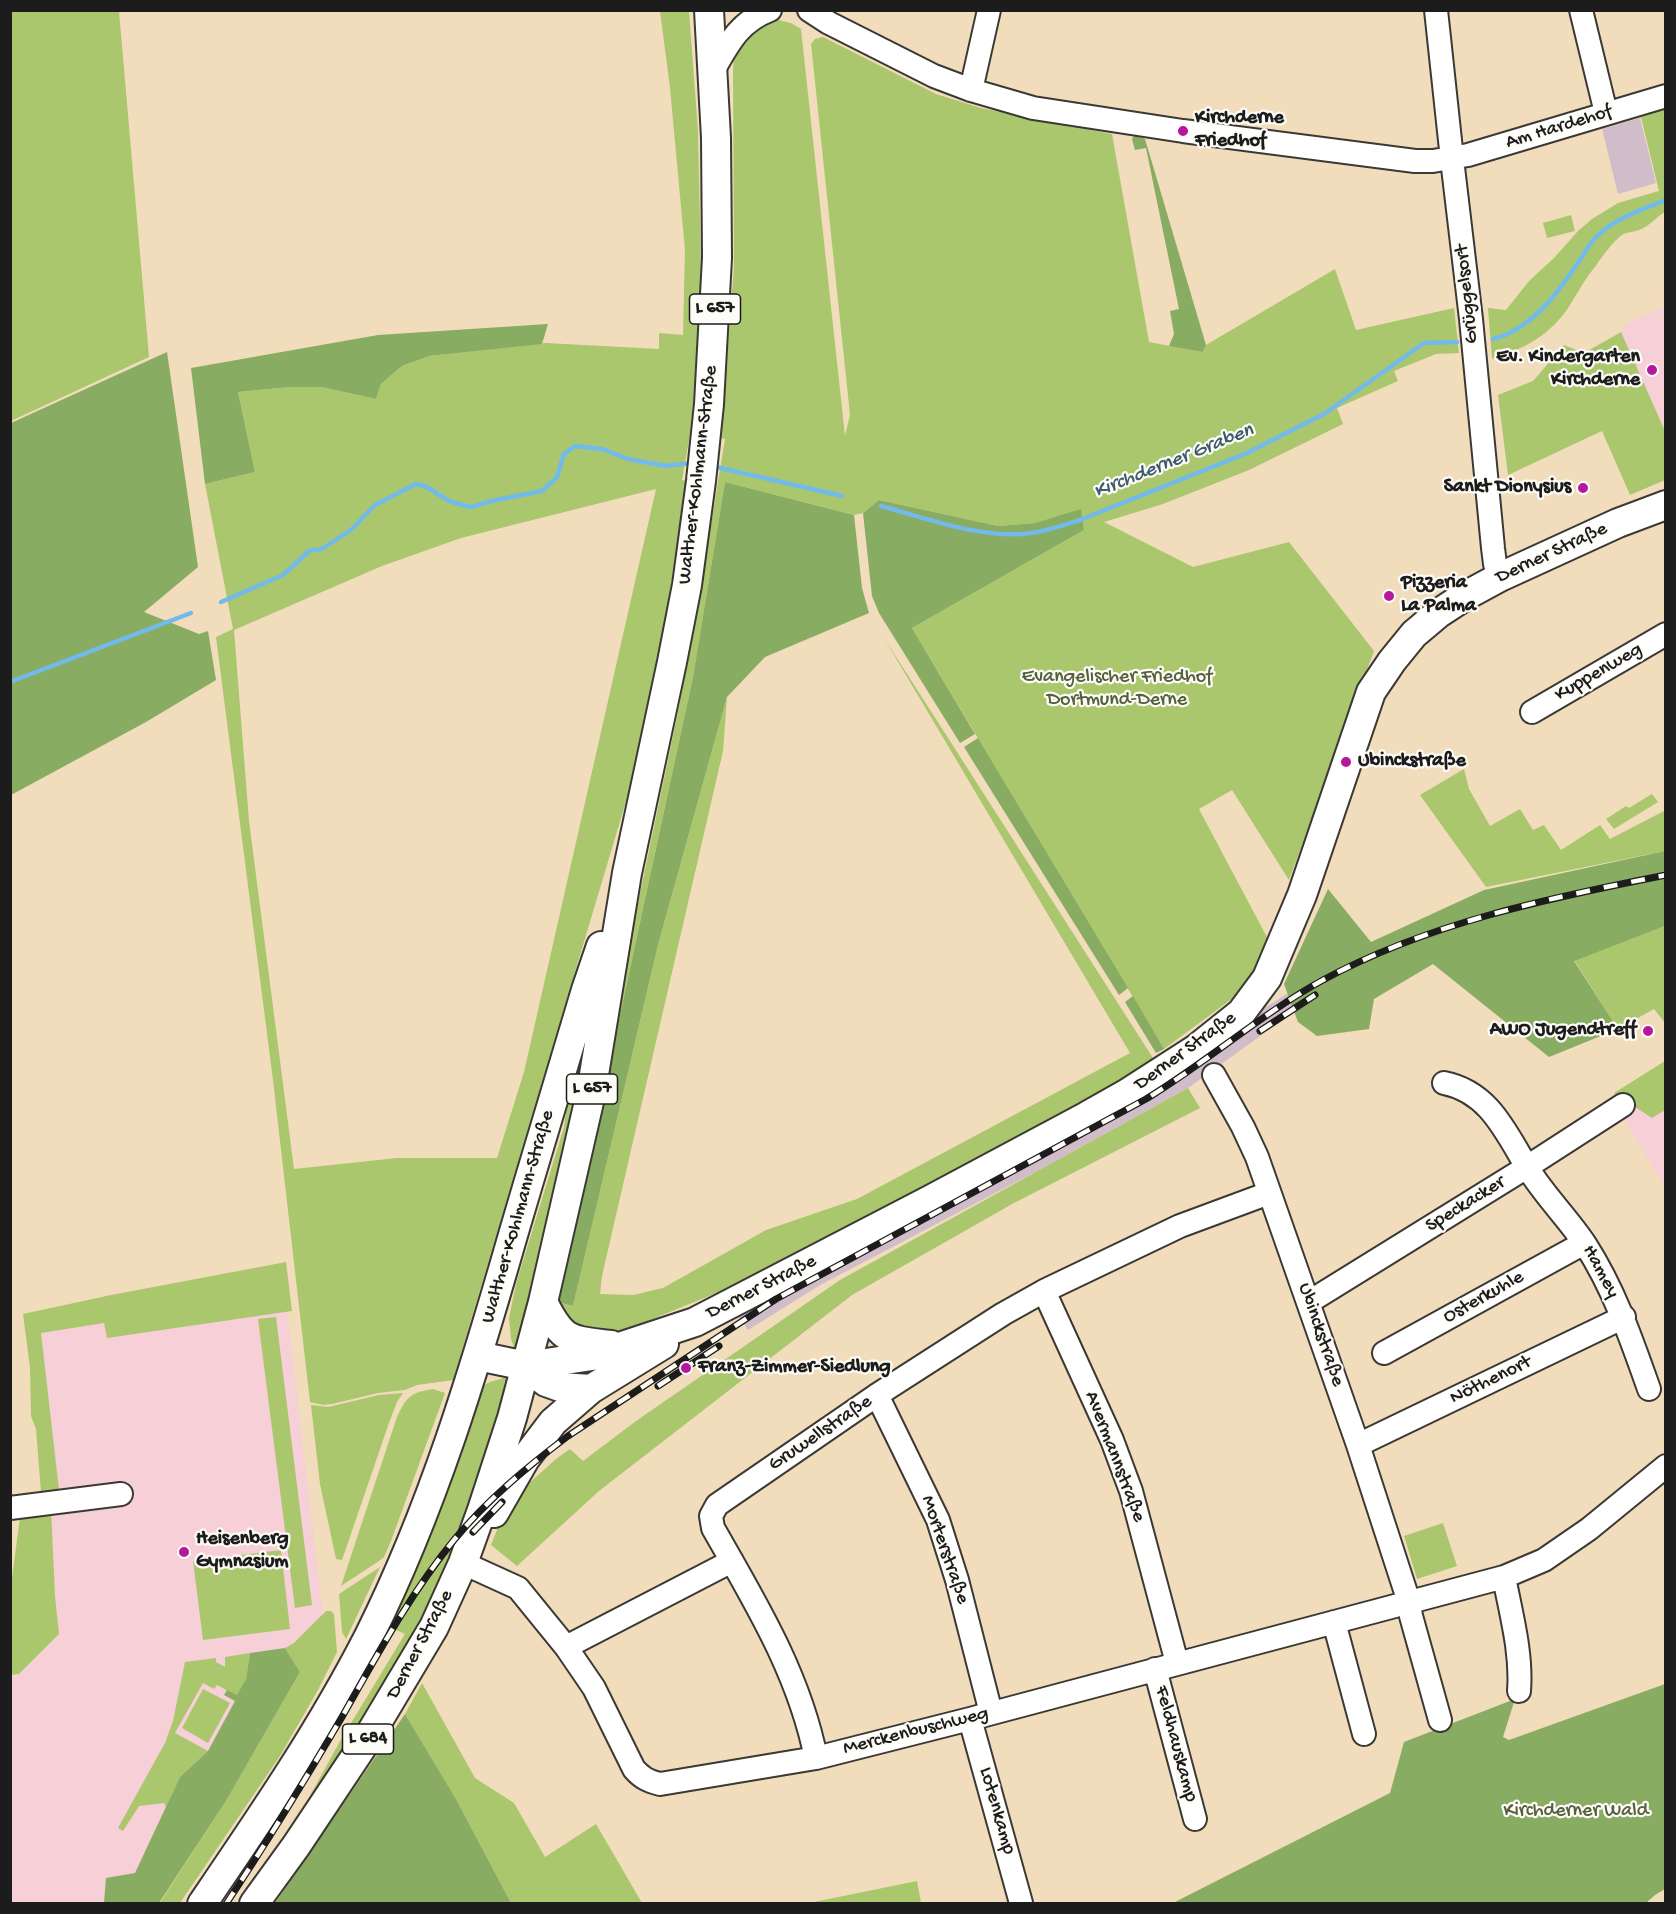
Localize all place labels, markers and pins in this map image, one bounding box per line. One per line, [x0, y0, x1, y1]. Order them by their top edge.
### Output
place label: Kirchderne Friedhof [1195, 107, 1284, 154]
marker: Kirchderne Friedhof [1176, 124, 1190, 138]
place label: Ev. Kindergarten Kirchderne [1496, 346, 1640, 393]
marker: Ev. Kindergarten Kirchderne [1645, 363, 1659, 377]
place label: Sankt Dionysius [1444, 476, 1571, 500]
marker: Sankt Dionysius [1576, 481, 1590, 495]
place label: Pizzeria La Palma [1401, 572, 1476, 619]
marker: Pizzeria La Palma [1382, 589, 1396, 603]
place label: Ubinckstraße [1358, 750, 1466, 774]
marker: Ubinckstraße [1339, 755, 1353, 769]
place label: AWO Jugendtreff [1490, 1019, 1636, 1043]
marker: AWO Jugendtreff [1641, 1024, 1655, 1038]
place label: Franz-Zimmer-Siedlung [698, 1356, 891, 1380]
marker: Franz-Zimmer-Siedlung [679, 1361, 693, 1375]
place label: Heisenberg Gymnasium [196, 1528, 289, 1575]
marker: Heisenberg Gymnasium [177, 1545, 191, 1559]

